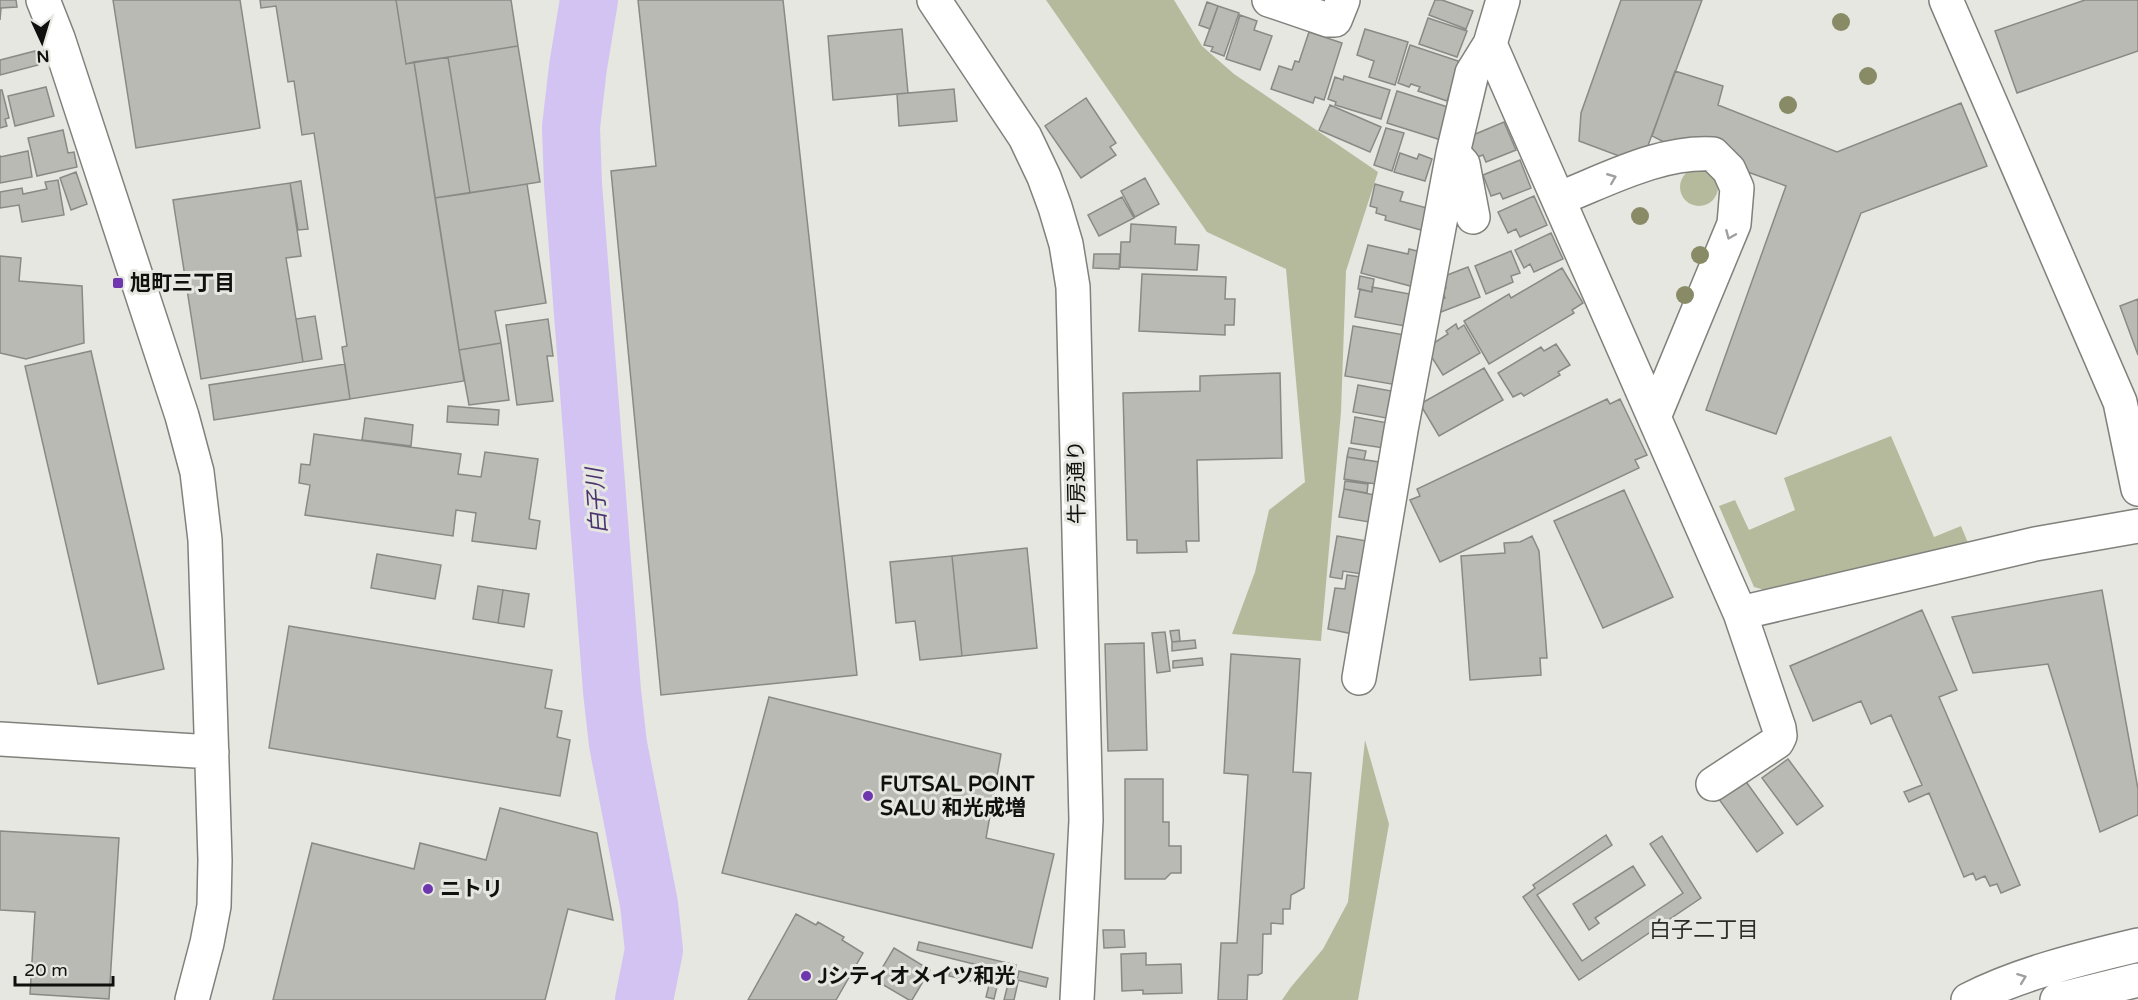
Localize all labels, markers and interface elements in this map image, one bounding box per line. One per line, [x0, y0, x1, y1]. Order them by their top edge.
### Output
north arrow [12, 12, 72, 72]
text: N [36, 46, 50, 66]
one-way arrow [1606, 173, 1617, 185]
one-way arrow [1725, 229, 1737, 240]
place label: 旭町三丁目 [130, 271, 235, 296]
marker: 旭町三丁目 [111, 276, 125, 290]
street label: 牛房通り [1064, 440, 1090, 524]
water label: 白子川 [582, 465, 612, 535]
place label: FUTSAL POINT SALU 和光成増 [880, 772, 1035, 821]
marker: FUTSAL POINT SALU 和光成増 [861, 789, 875, 803]
place label: ニトリ [440, 877, 503, 902]
marker: ニトリ [421, 882, 435, 896]
district label: 白子二丁目 [1649, 917, 1759, 943]
scale bar [15, 949, 112, 987]
text: 20 m [24, 959, 68, 981]
place label: Jシティオメイツ和光 [817, 964, 1016, 989]
marker: Jシティオメイツ和光 [799, 969, 813, 983]
one-way arrow [2016, 973, 2027, 986]

